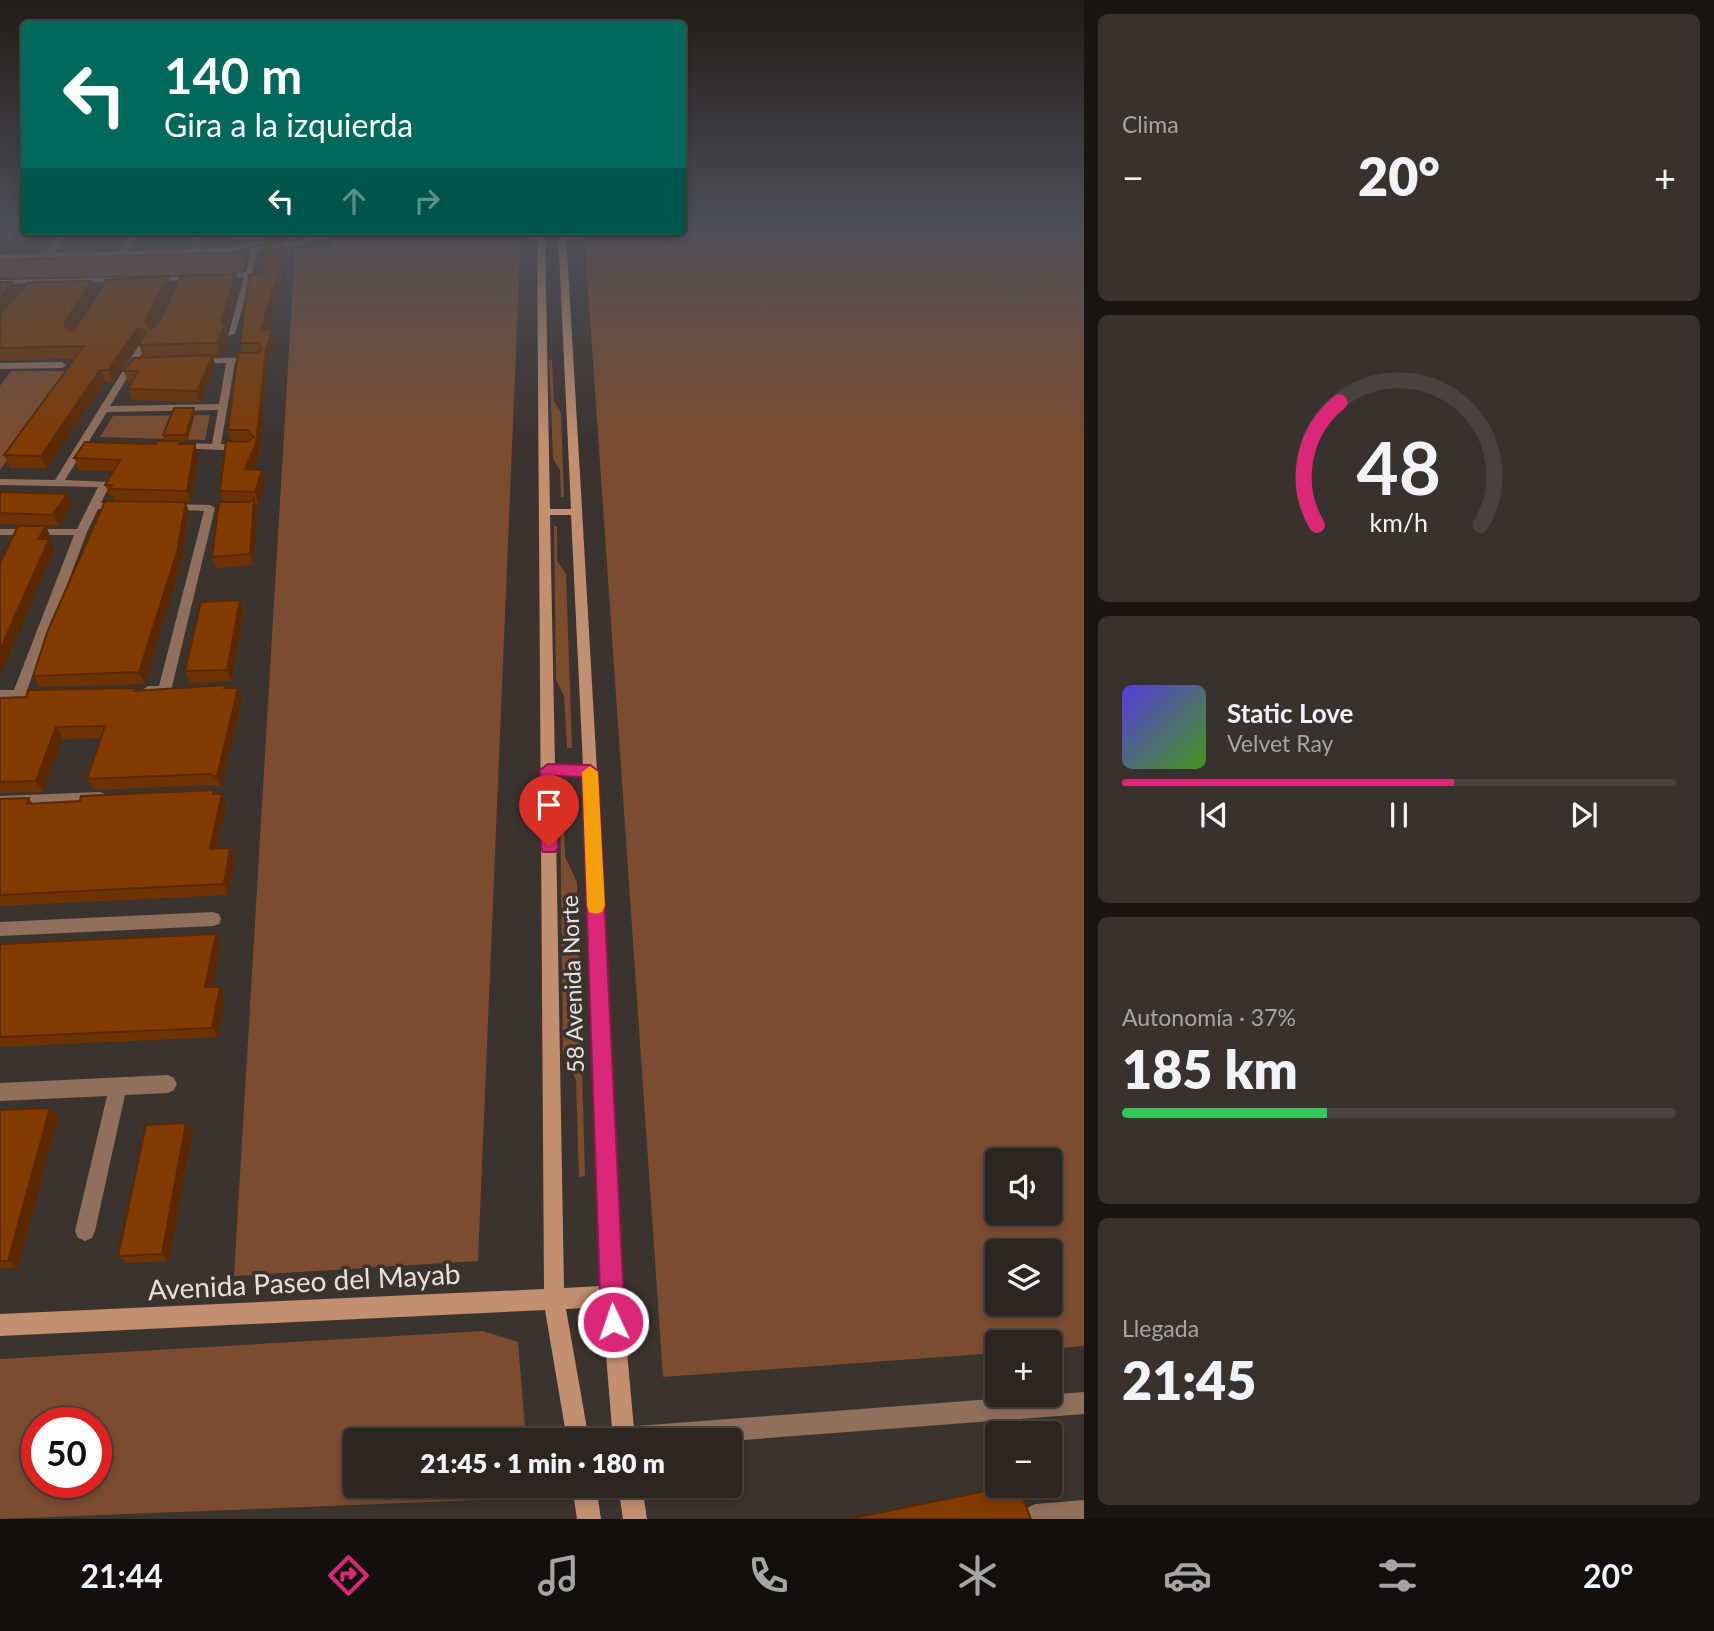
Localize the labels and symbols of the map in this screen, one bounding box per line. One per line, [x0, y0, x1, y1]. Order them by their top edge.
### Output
pin [519, 775, 579, 847]
street label: 58 Avenida Norte [555, 895, 589, 1073]
street label: Avenida Paseo del Mayab [147, 1256, 461, 1306]
position arrow [576, 1285, 650, 1359]
speed limit sign: 50 [21, 1407, 112, 1498]

